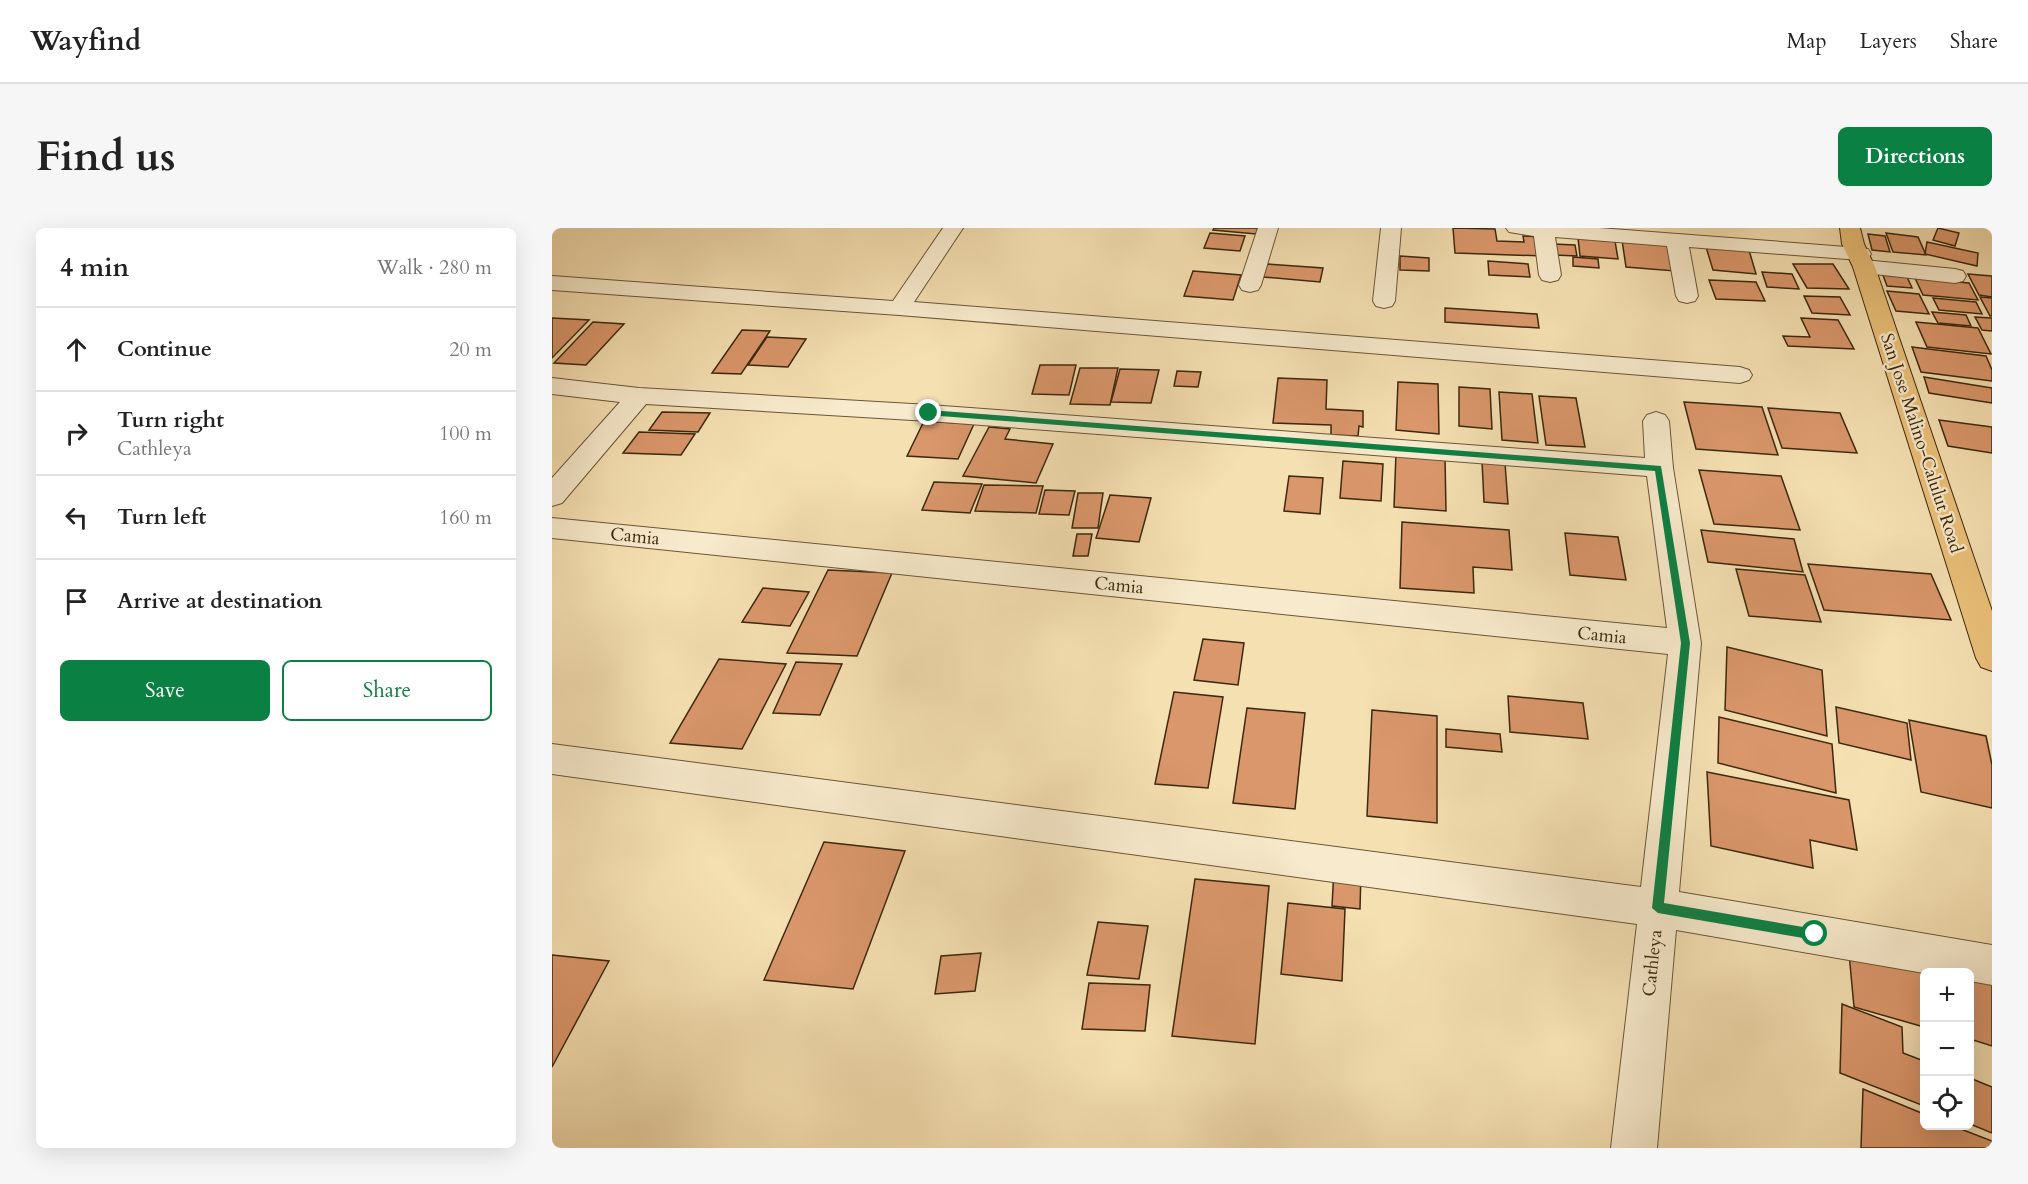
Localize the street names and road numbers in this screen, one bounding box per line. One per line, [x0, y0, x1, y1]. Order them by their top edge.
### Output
street label: San Jose Malino-Calulut Road [1874, 330, 1969, 557]
street label: Camia [609, 521, 661, 552]
street label: Camia [1093, 570, 1145, 601]
street label: Camia [1576, 620, 1628, 651]
street label: Cathleya [1637, 928, 1668, 998]

